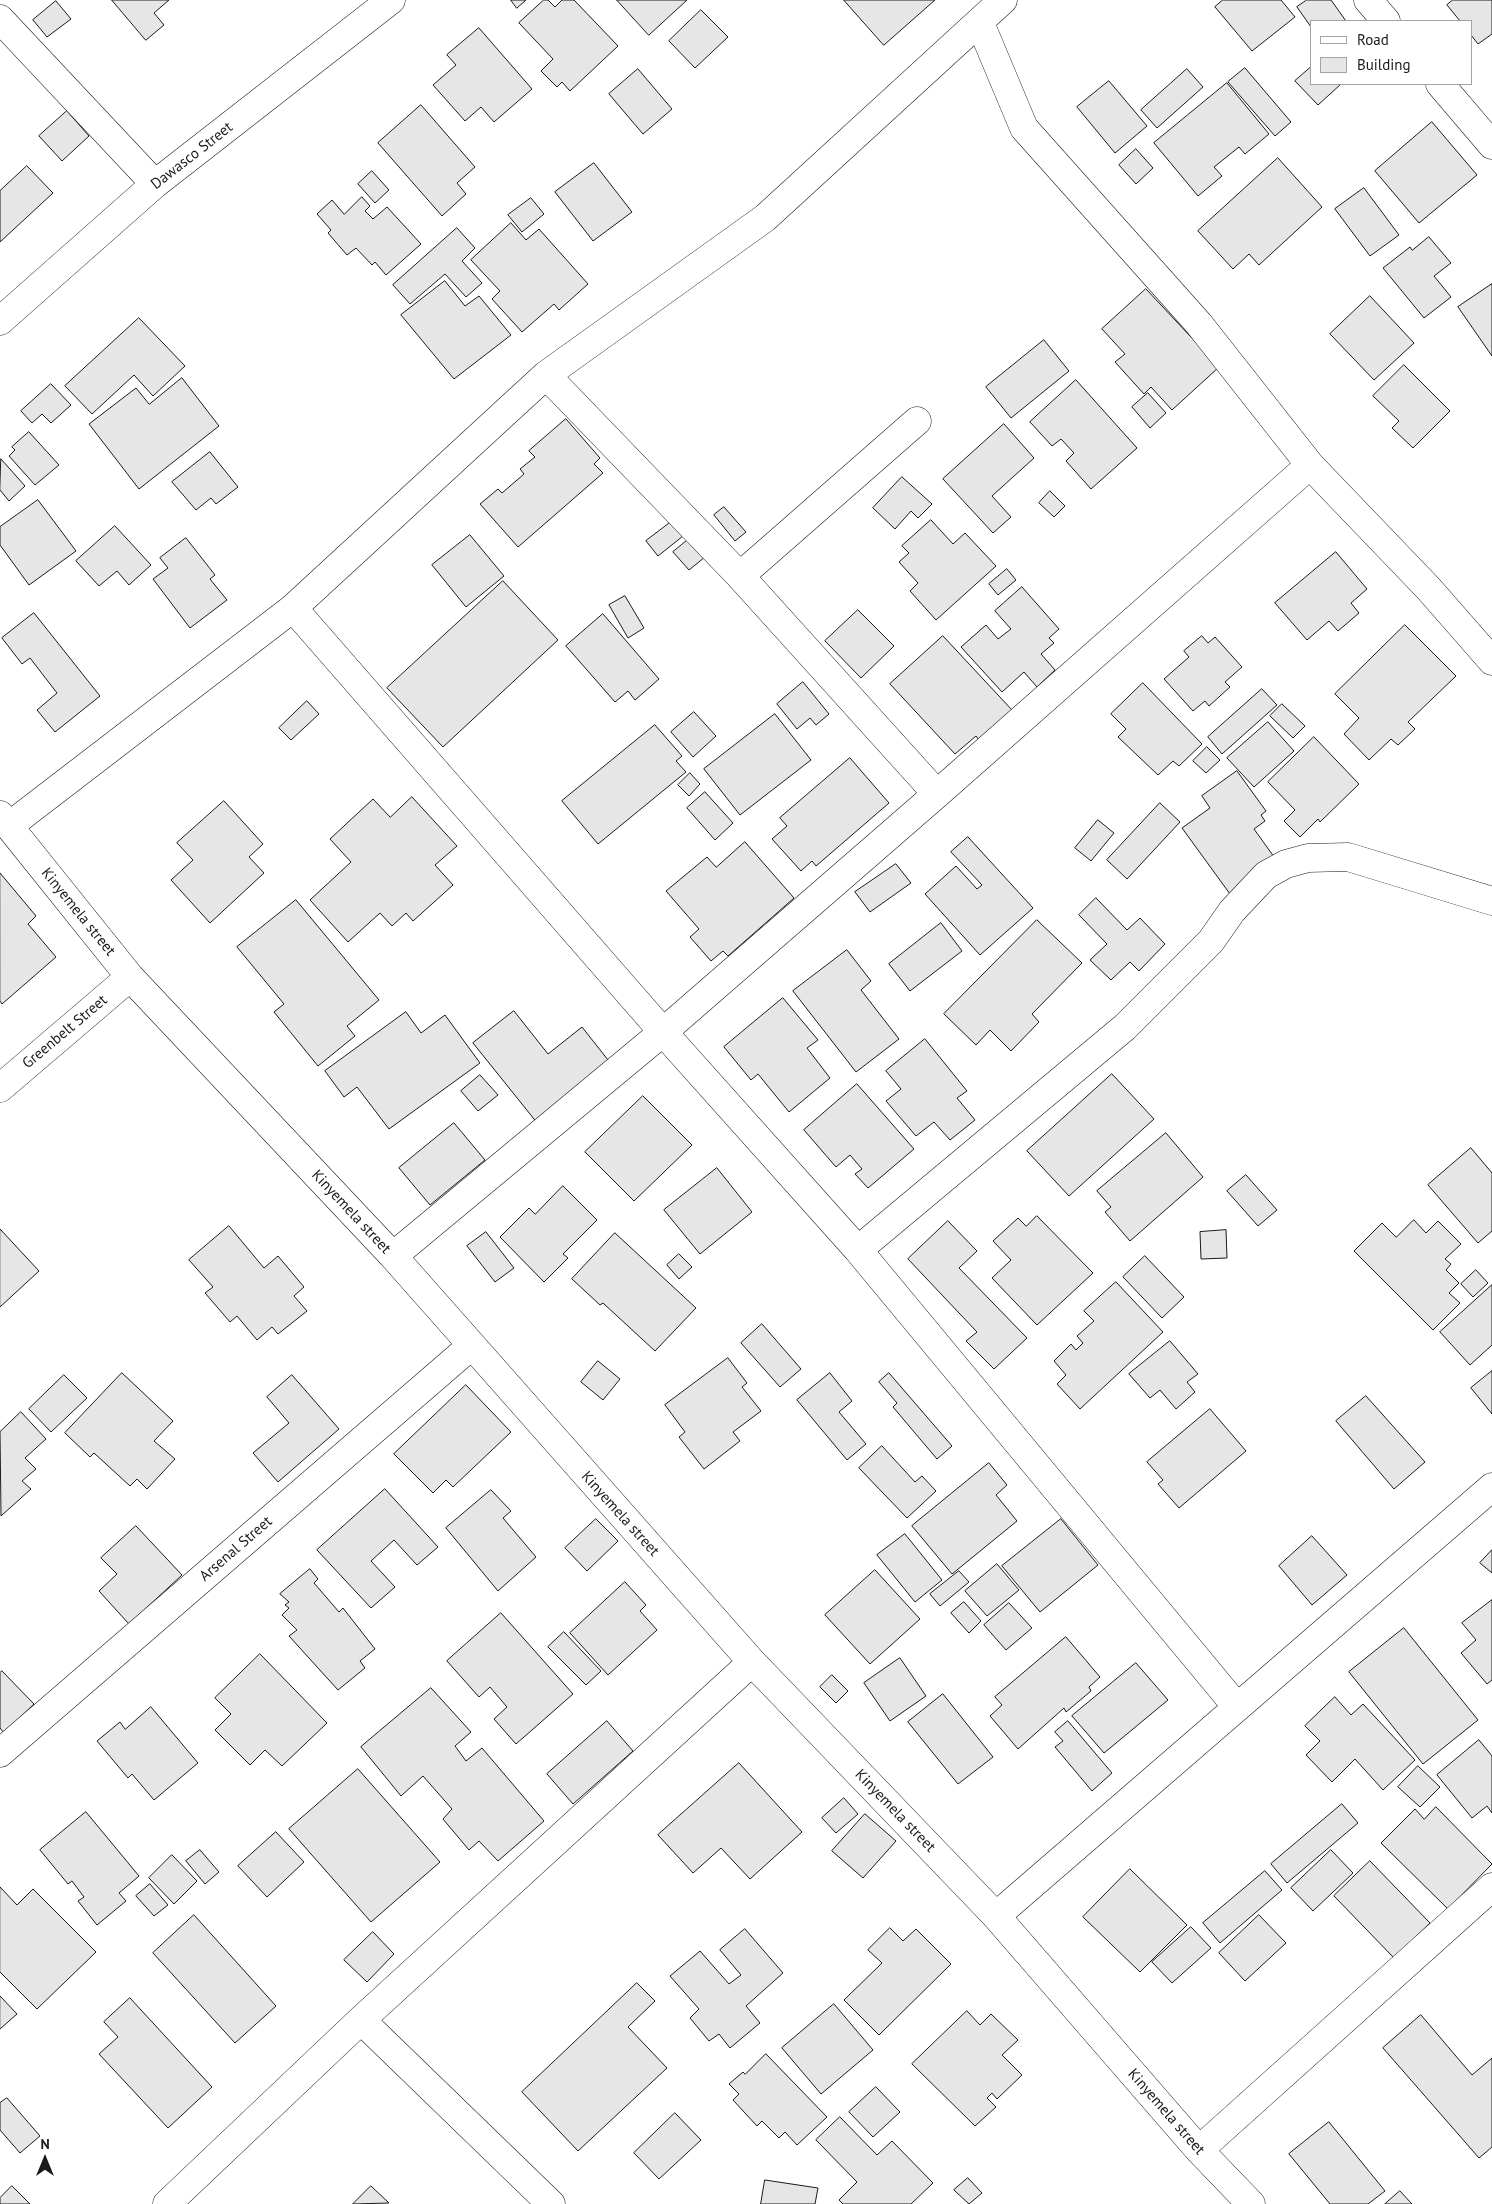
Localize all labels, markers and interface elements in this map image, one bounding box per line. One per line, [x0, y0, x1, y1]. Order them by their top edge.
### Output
legend [1310, 20, 1472, 85]
text: Road [1357, 30, 1389, 49]
text: Building [1357, 55, 1411, 74]
street label: Dawasco Street [148, 118, 236, 194]
street label: Kinyemela street [37, 864, 119, 960]
street label: Greenbelt Street [19, 991, 111, 1073]
street label: Kinyemela street [308, 1166, 394, 1258]
street label: Kinyemela street [577, 1468, 663, 1560]
street label: Arsenal Street [196, 1513, 276, 1585]
street label: Kinyemela street [851, 1766, 939, 1856]
street label: Kinyemela street [1124, 2065, 1208, 2159]
north arrow [20, 2134, 70, 2184]
text: N [40, 2135, 50, 2153]

